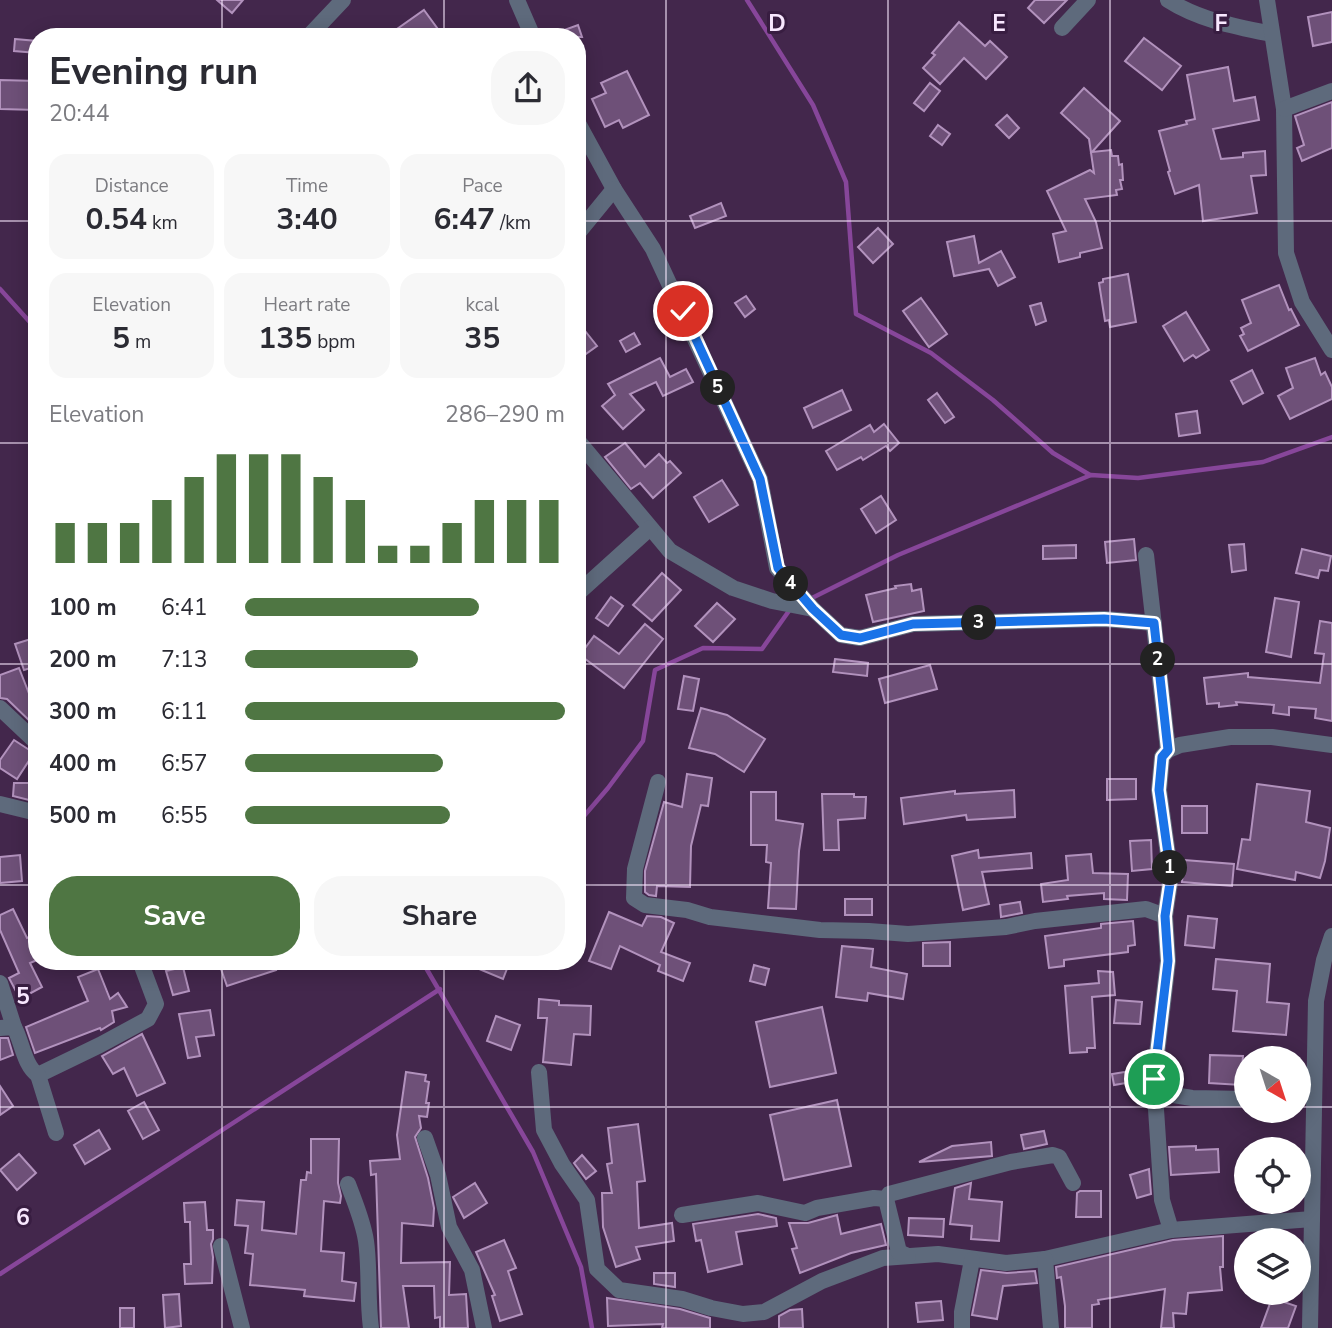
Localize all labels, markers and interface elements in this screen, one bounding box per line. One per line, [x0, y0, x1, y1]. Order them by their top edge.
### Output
text: D [768, 8, 786, 39]
text: E [992, 8, 1006, 39]
text: F [1215, 8, 1228, 39]
text: Evening run [49, 46, 258, 97]
button: share [491, 51, 565, 125]
text: 20:44 [49, 98, 109, 129]
text: Distance [95, 173, 169, 199]
text: Time [286, 173, 328, 199]
text: Pace [462, 173, 503, 199]
text: 0.54 [86, 199, 147, 240]
text: 3:40 [276, 199, 338, 240]
text: 6:47 [434, 199, 495, 240]
text: km [147, 210, 178, 236]
text: /km [495, 210, 531, 236]
pin [653, 281, 713, 341]
text: Elevation [92, 292, 171, 318]
text: Heart rate [264, 292, 350, 318]
text: kcal [465, 292, 499, 318]
icon: check [664, 292, 702, 330]
text: 5 [112, 318, 130, 359]
text: 135 [258, 318, 312, 359]
text: 35 [464, 318, 500, 359]
text: m [130, 329, 151, 355]
text: bpm [312, 329, 356, 355]
pin: 5 [700, 370, 736, 406]
text: 5 [712, 374, 723, 400]
text: Elevation [49, 399, 144, 430]
text: 286–290 m [445, 399, 565, 430]
pin: 4 [774, 566, 808, 602]
text: 4 [785, 570, 796, 596]
text: 100 m [49, 592, 117, 623]
text: 6:41 [161, 592, 208, 623]
pin: 3 [962, 606, 996, 640]
text: 3 [973, 609, 984, 635]
pin: 2 [1140, 642, 1176, 678]
text: 200 m [49, 644, 117, 675]
text: 7:13 [161, 644, 208, 675]
text: 2 [1152, 646, 1163, 672]
text: 300 m [49, 696, 117, 727]
text: 6:11 [161, 696, 208, 727]
text: 400 m [49, 748, 117, 779]
text: 6:57 [161, 748, 208, 779]
text: 500 m [49, 800, 117, 831]
text: 6:55 [161, 800, 208, 831]
pin: 1 [1152, 850, 1188, 886]
text: 1 [1164, 854, 1175, 880]
button: Save [49, 876, 300, 956]
button: Share [314, 876, 565, 956]
text: 5 [16, 981, 30, 1012]
north arrow [1234, 1046, 1311, 1124]
map controls [1234, 1046, 1311, 1305]
pin [1124, 1049, 1184, 1109]
icon: arrive [1135, 1060, 1173, 1098]
button: locate [1234, 1137, 1311, 1214]
text: 6 [16, 1202, 30, 1233]
button: layers [1234, 1228, 1311, 1305]

